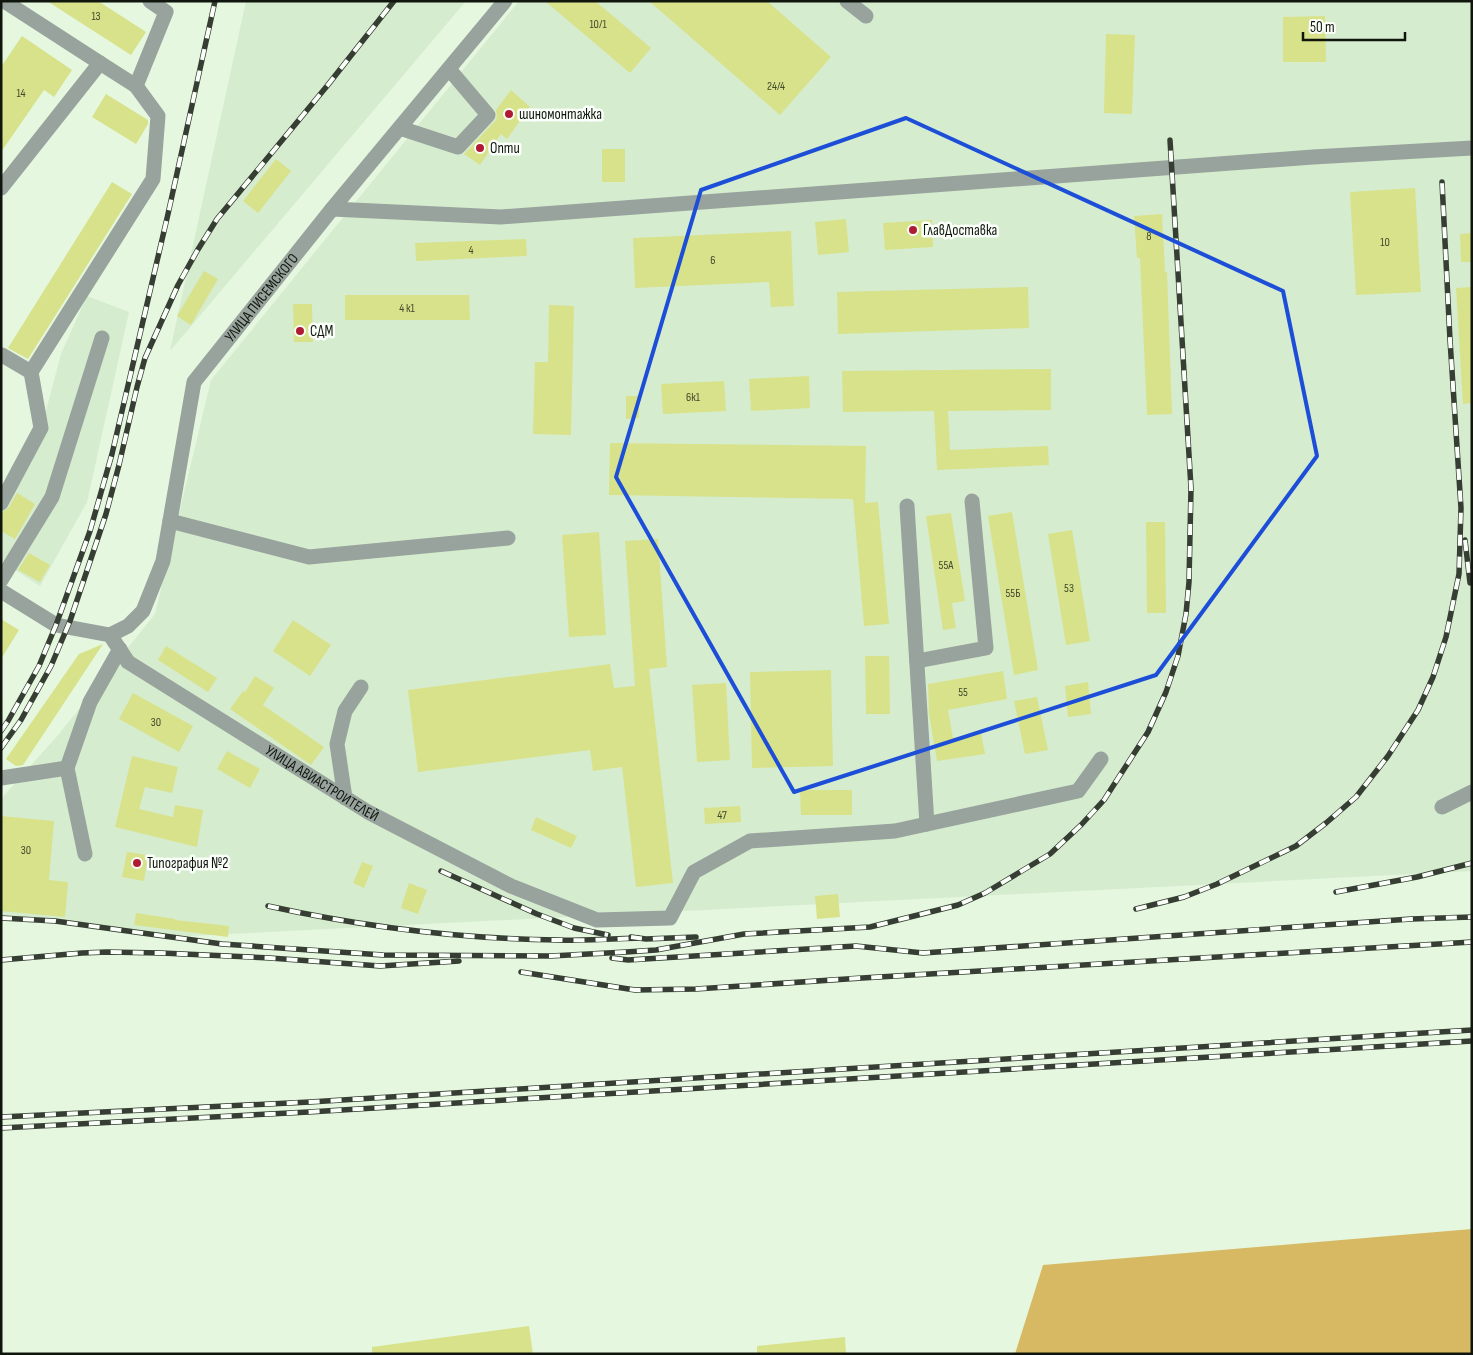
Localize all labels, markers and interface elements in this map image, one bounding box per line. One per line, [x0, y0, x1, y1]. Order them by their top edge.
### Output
house number: 13 [91, 9, 101, 24]
scale bar [1303, 10, 1406, 42]
house number: 10/1 [589, 17, 607, 32]
text: 50 m [1310, 18, 1335, 37]
house number: 24/4 [767, 79, 785, 94]
house number: 14 [16, 86, 26, 101]
place label: шиномонтажка [519, 105, 602, 124]
marker: шиномонтажка [503, 108, 515, 120]
place label: Опти [490, 139, 520, 158]
marker: Опти [474, 142, 486, 154]
place label: ГлавДоставка [923, 221, 998, 240]
marker: ГлавДоставка [907, 224, 919, 236]
house number: 8 [1146, 229, 1152, 244]
house number: 10 [1380, 235, 1390, 250]
house number: 4 [468, 243, 474, 258]
street label: УЛИЦА ПИСЕМСКОГО [221, 250, 303, 346]
house number: 6 [710, 253, 716, 268]
house number: 4 к1 [399, 301, 416, 316]
place label: СДМ [310, 322, 333, 341]
marker: СДМ [294, 325, 306, 337]
house number: 6к1 [686, 390, 701, 405]
house number: 55А [939, 558, 954, 573]
house number: 53 [1064, 581, 1074, 596]
house number: 55Б [1006, 586, 1020, 601]
house number: 55 [958, 685, 968, 700]
house number: 30 [151, 715, 161, 730]
street label: УЛИЦА АВИАСТРОИТЕЛЕЙ [262, 741, 382, 826]
house number: 47 [717, 808, 727, 823]
house number: 30 [21, 843, 31, 858]
place label: Типография №2 [147, 854, 229, 873]
marker: Типография №2 [131, 857, 143, 869]

